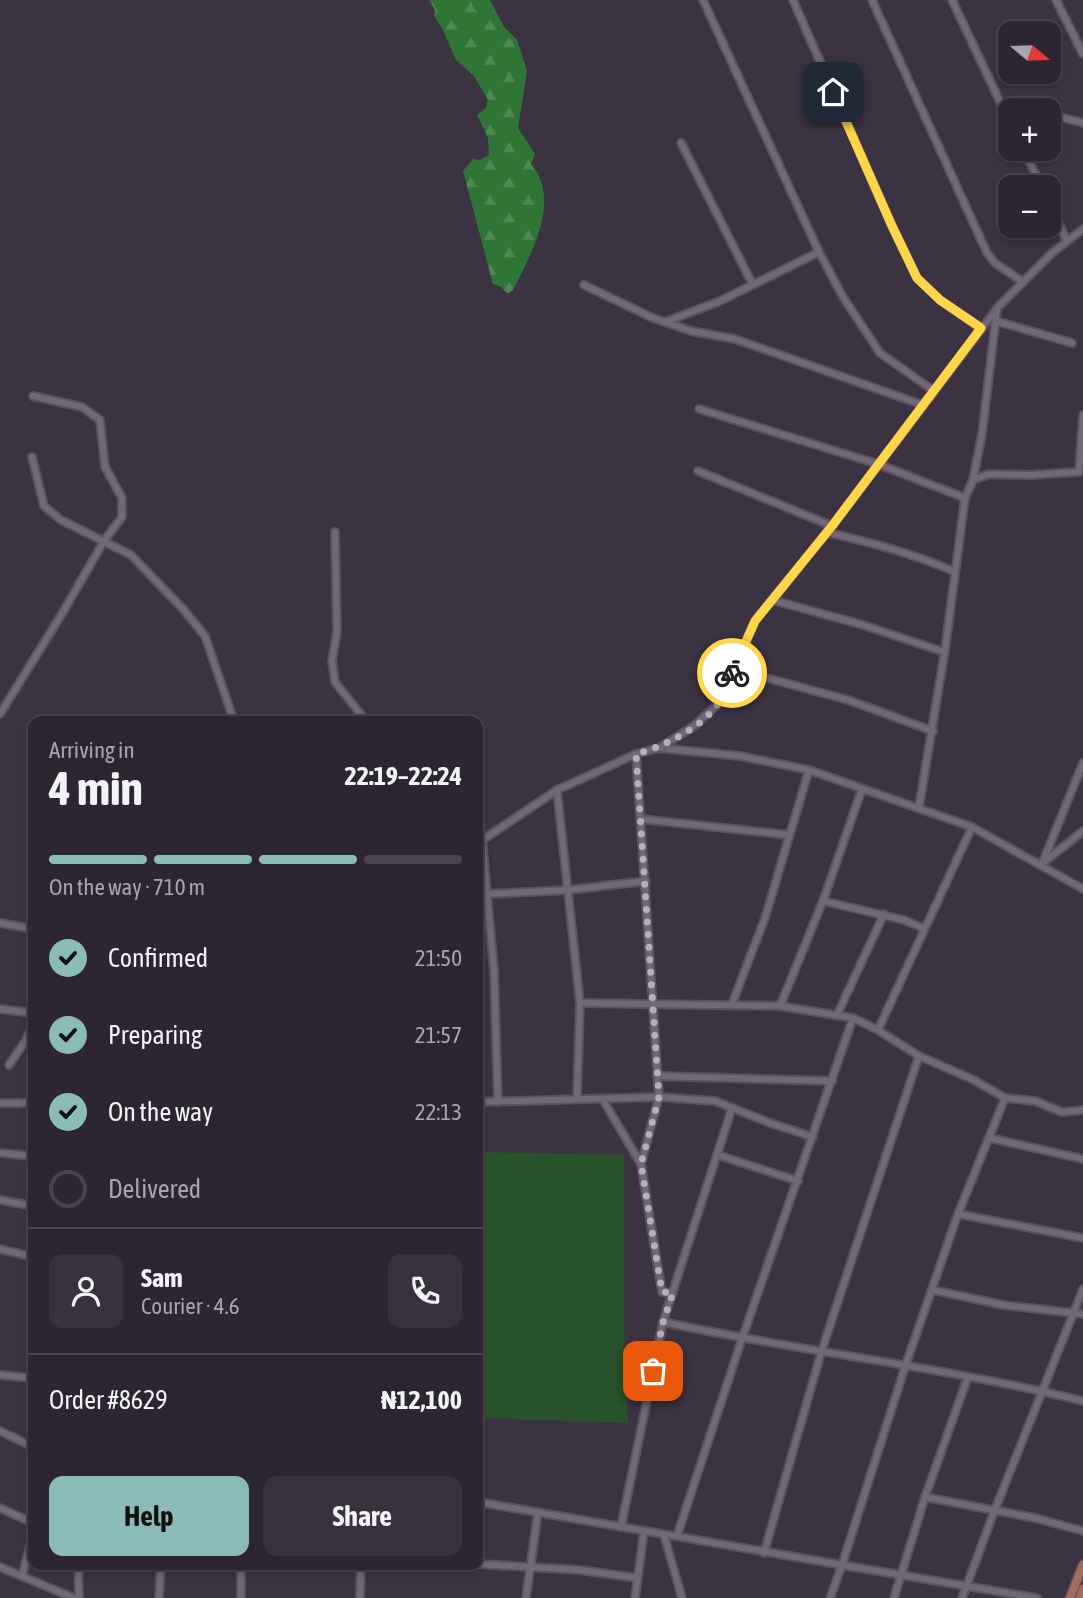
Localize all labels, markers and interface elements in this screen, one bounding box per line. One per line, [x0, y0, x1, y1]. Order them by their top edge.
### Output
north arrow [998, 21, 1060, 84]
map controls [998, 21, 1061, 238]
pin [803, 62, 863, 122]
icon: home [814, 73, 852, 111]
button: + [998, 98, 1061, 161]
button: − [998, 175, 1061, 238]
courier [697, 638, 767, 708]
icon: bike [713, 654, 751, 692]
text: Arriving in [49, 737, 135, 763]
text: 22:19–22:24 [345, 761, 462, 791]
text: 4 min [49, 762, 143, 815]
text: On the way · 710 m [49, 874, 205, 900]
icon: check [49, 939, 87, 977]
text: Confirmed [108, 943, 208, 973]
text: 21:50 [415, 945, 462, 971]
icon: check [49, 1016, 87, 1054]
text: Preparing [108, 1020, 202, 1050]
text: 21:57 [415, 1022, 462, 1048]
icon: check [49, 1093, 87, 1131]
text: On the way [108, 1097, 213, 1127]
text: 22:13 [415, 1099, 462, 1125]
text: Delivered [108, 1174, 201, 1204]
button: person [49, 1254, 123, 1328]
button: phone [388, 1254, 462, 1328]
text: Sam [141, 1263, 183, 1293]
text: Courier · 4.6 [141, 1293, 240, 1319]
pin [623, 1341, 683, 1401]
icon: bag [634, 1352, 672, 1390]
text: Order #8629 [49, 1385, 168, 1415]
text: ₦12,100 [381, 1385, 462, 1415]
button: Help [49, 1476, 249, 1556]
button: Share [263, 1476, 462, 1556]

